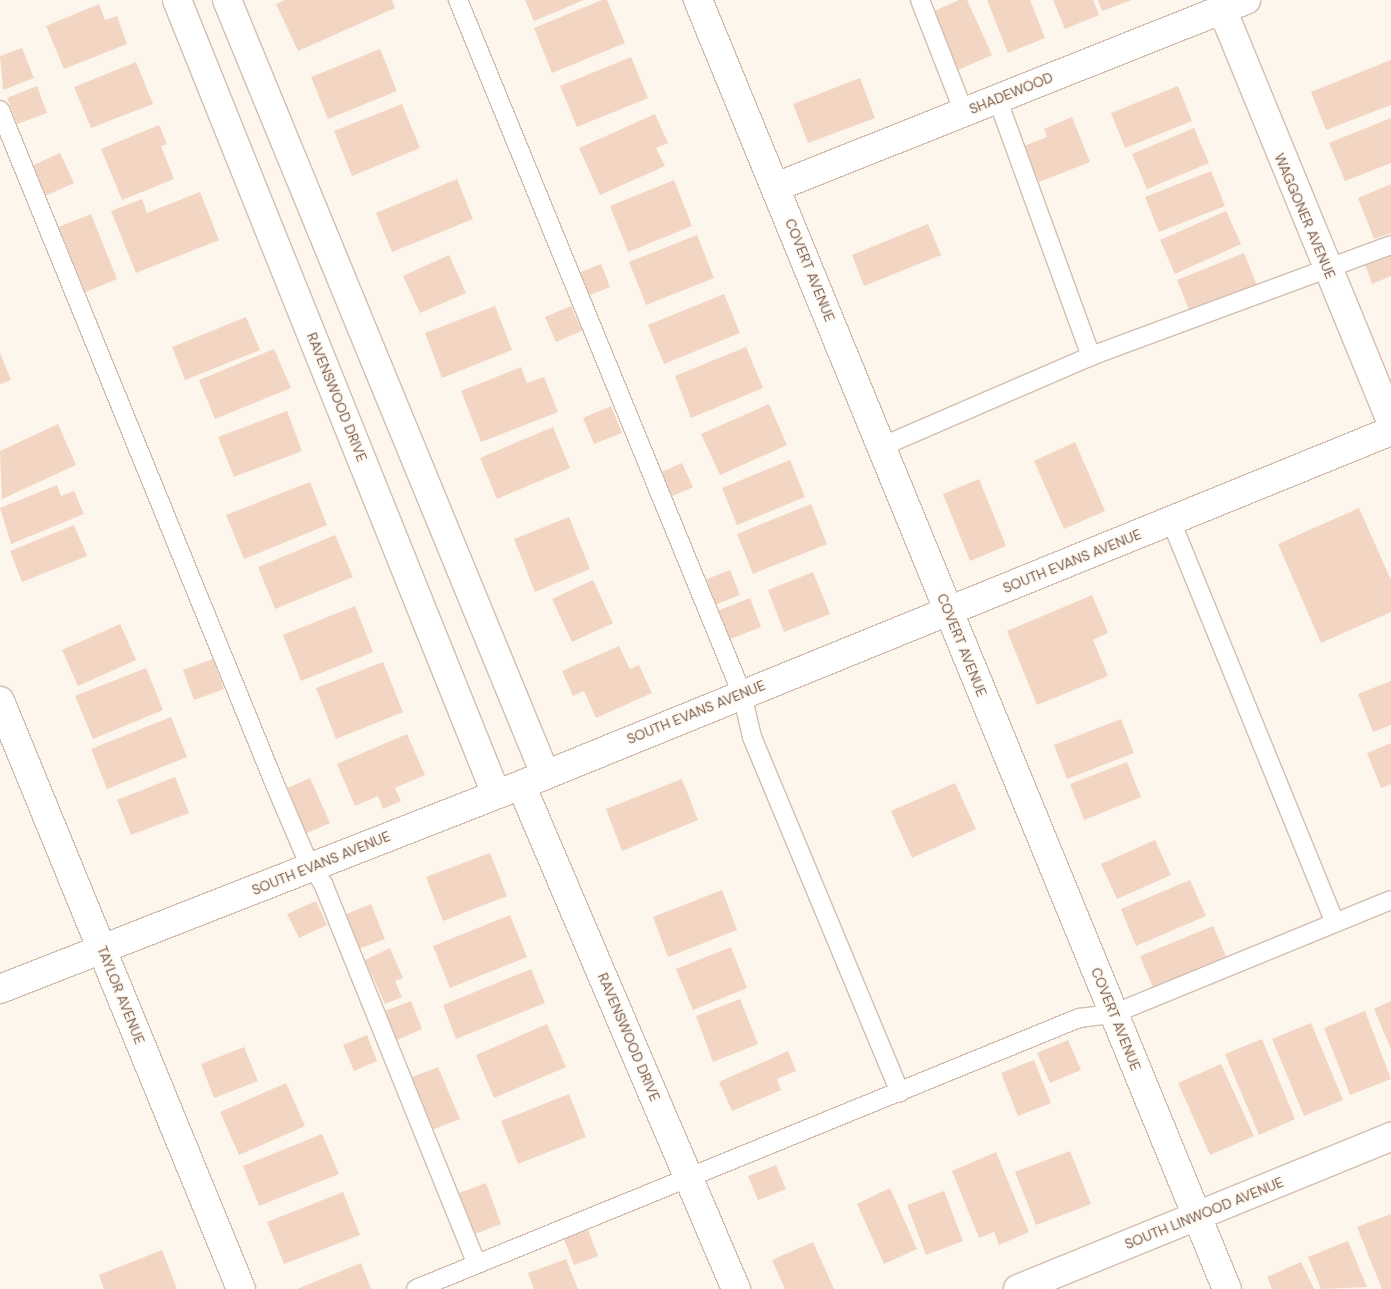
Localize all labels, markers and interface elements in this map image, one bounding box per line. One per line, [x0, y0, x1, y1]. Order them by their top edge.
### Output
street label: SHADEWOOD [967, 69, 1055, 117]
street label: WAGGONER AVENUE [1271, 151, 1339, 281]
street label: COVERT AVENUE [782, 216, 838, 324]
street label: RAVENSWOOD DRIVE [303, 330, 371, 464]
street label: SOUTH EVANS AVENUE [1000, 526, 1144, 596]
street label: COVERT AVENUE [934, 591, 990, 699]
street label: SOUTH EVANS AVENUE [624, 677, 768, 747]
street label: SOUTH EVANS AVENUE [249, 828, 393, 898]
street label: TAYLOR AVENUE [94, 943, 148, 1047]
street label: COVERT AVENUE [1088, 965, 1144, 1073]
street label: RAVENSWOOD DRIVE [594, 970, 664, 1104]
street label: SOUTH LINWOOD AVENUE [1122, 1173, 1286, 1253]

